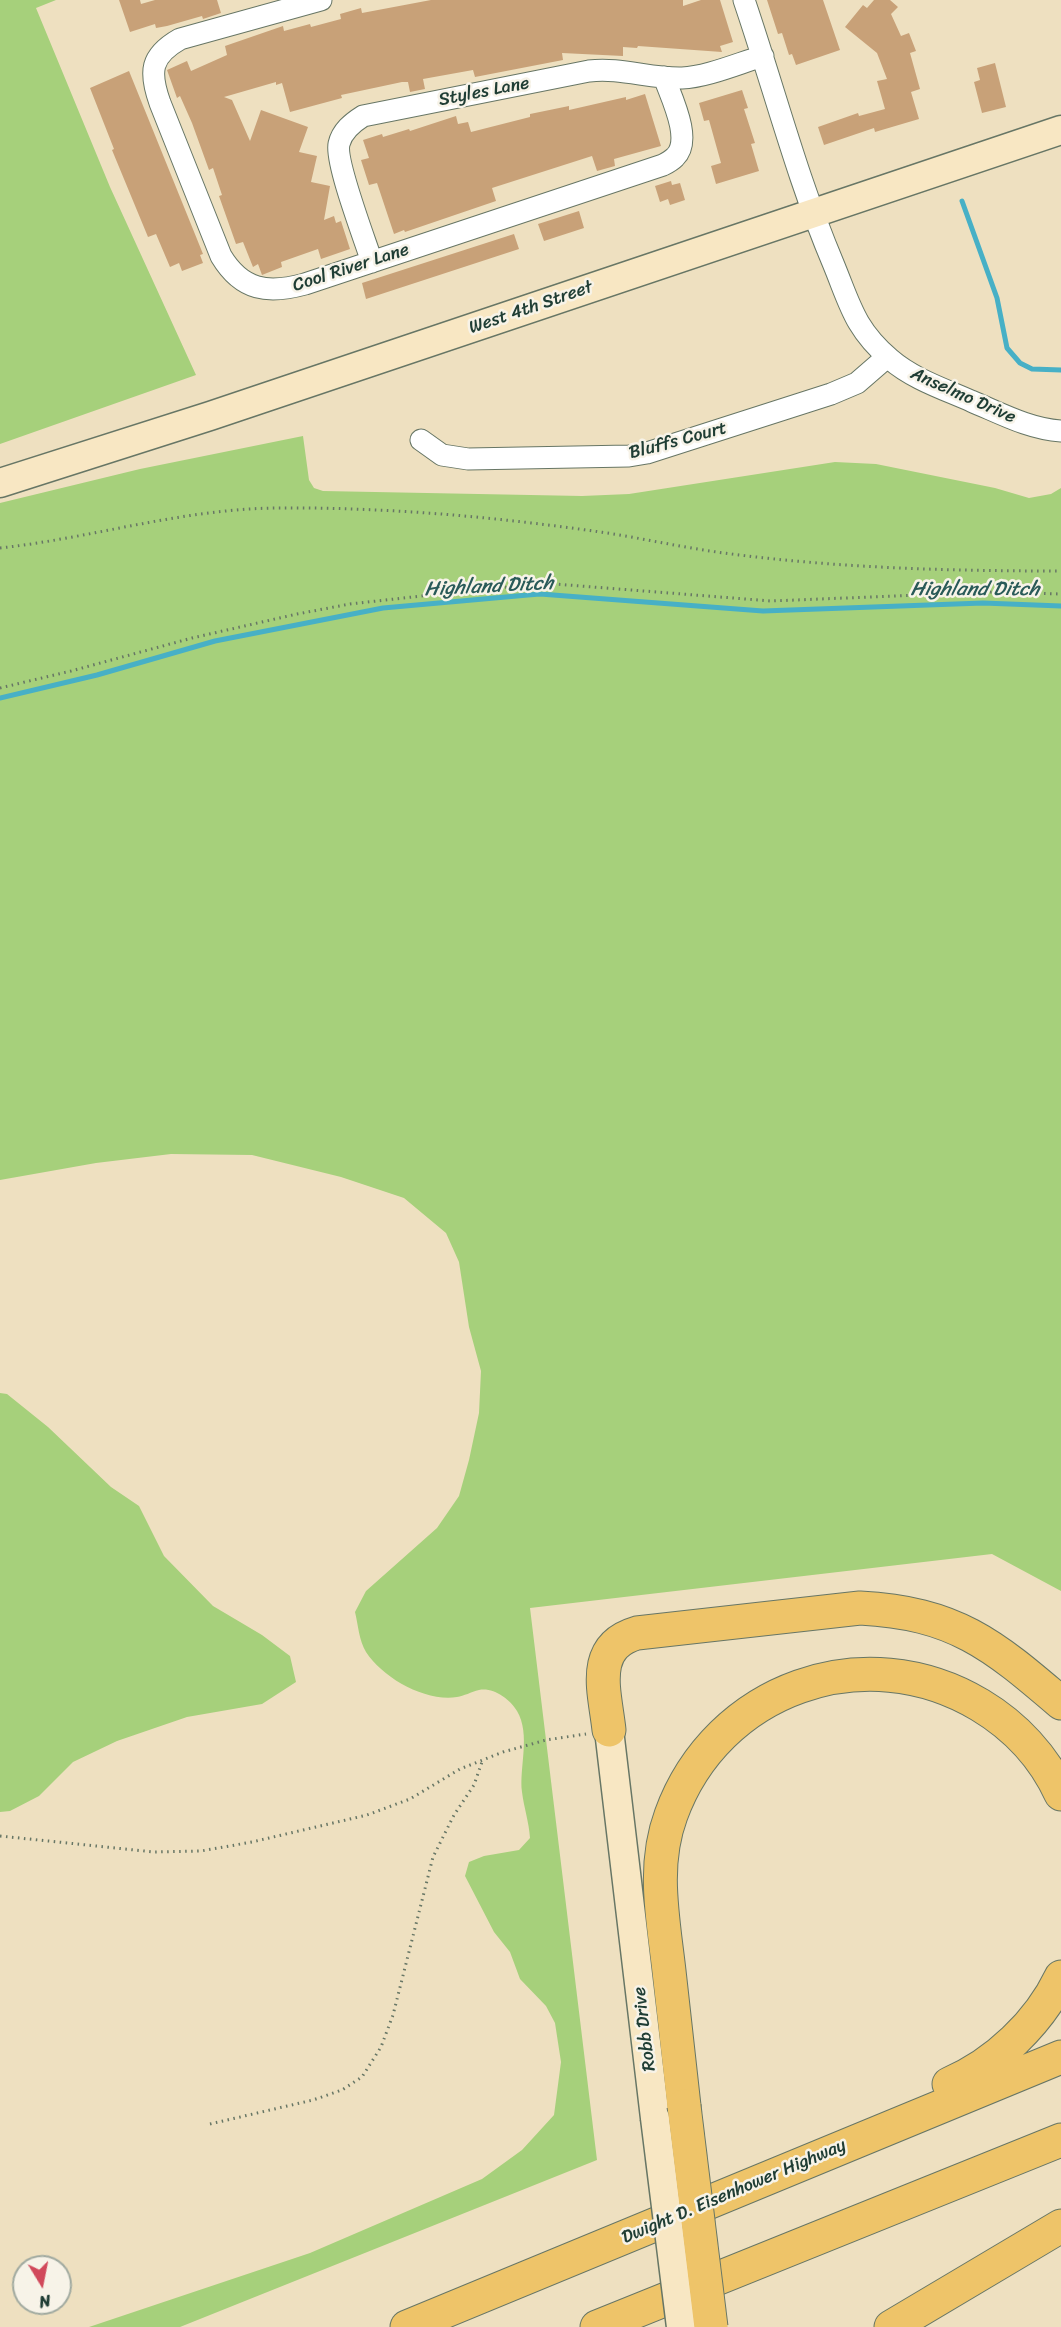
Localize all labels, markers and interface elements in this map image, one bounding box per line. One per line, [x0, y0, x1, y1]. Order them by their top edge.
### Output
street label: Styles Lane [437, 73, 531, 111]
street label: Cool River Lane [290, 239, 412, 297]
street label: West 4th Street [466, 277, 596, 339]
street label: Anselmo Drive [907, 363, 1019, 429]
street label: Bluffs Court [627, 418, 729, 464]
water label: Highland Ditch [424, 572, 554, 602]
water label: Highland Ditch [910, 578, 1040, 602]
street label: Robb Drive [629, 1986, 661, 2072]
street label: Dwight D. Eisenhower Highway [619, 2135, 849, 2249]
north arrow [12, 2255, 72, 2315]
text: N [37, 2286, 53, 2316]

